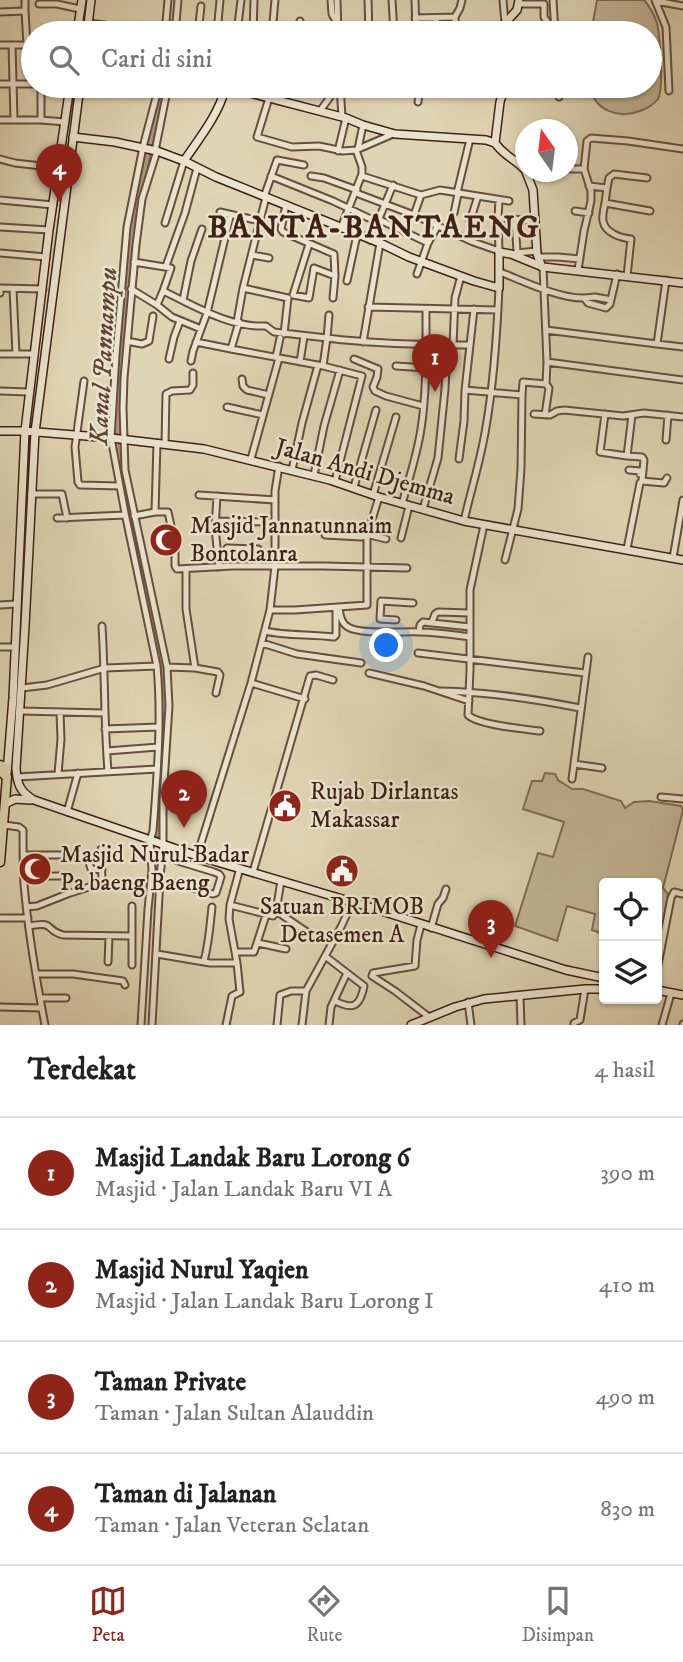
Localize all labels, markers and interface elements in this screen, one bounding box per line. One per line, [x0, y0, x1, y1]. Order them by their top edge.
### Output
search box [21, 21, 662, 98]
icon: search [45, 41, 83, 79]
text: Cari di sini [101, 43, 212, 76]
north arrow [515, 119, 578, 182]
pin: 4 [36, 144, 82, 202]
district label: BANTA-BANTAENG [207, 208, 541, 248]
water label: Kanal Pannampu [83, 266, 125, 447]
pin: 1 [412, 334, 458, 392]
street label: Jalan Andi Djemma [270, 431, 459, 512]
place label: Masjid Jannatunnaim Bontolanra [190, 511, 393, 569]
mosque icon: Masjid Jannatunnaim Bontolanra [147, 521, 185, 559]
your location [369, 628, 403, 662]
pin: 2 [161, 770, 207, 828]
place label: Rujab Dirlantas Makassar [310, 777, 459, 835]
public building icon: Rujab Dirlantas Makassar [266, 787, 304, 825]
place label: Masjid Nurul Badar Pa baeng Baeng [60, 840, 249, 898]
mosque icon: Masjid Nurul Badar Pa baeng Baeng [16, 850, 54, 888]
public building icon: Satuan BRIMOB Detasemen A [323, 852, 361, 890]
map controls [599, 878, 662, 1004]
button: locate [599, 878, 662, 941]
place label: Satuan BRIMOB Detasemen A [260, 892, 424, 950]
pin: 3 [468, 900, 514, 958]
button: layers [599, 941, 662, 1004]
text: Terdekat [28, 1052, 136, 1089]
text: 4 hasil [594, 1056, 655, 1085]
text: Masjid Landak Baru Lorong 6 [95, 1142, 410, 1175]
text: 1 [47, 1159, 55, 1188]
text: 390 m [600, 1159, 655, 1188]
text: Masjid · Jalan Landak Baru VI A [95, 1175, 392, 1204]
text: Masjid Nurul Yaqien [95, 1254, 309, 1287]
text: 2 [45, 1271, 57, 1300]
text: 410 m [599, 1271, 655, 1300]
text: Masjid · Jalan Landak Baru Lorong I [95, 1287, 434, 1316]
text: Taman Private [95, 1366, 246, 1399]
text: 3 [47, 1383, 55, 1412]
text: 490 m [596, 1383, 655, 1412]
text: Taman · Jalan Sultan Alauddin [95, 1399, 374, 1428]
text: Taman di Jalanan [95, 1478, 276, 1511]
text: 4 [44, 1495, 58, 1524]
text: 830 m [600, 1495, 655, 1524]
text: Taman · Jalan Veteran Selatan [95, 1511, 369, 1540]
tab: Peta [89, 1582, 127, 1647]
tab: Rute [305, 1582, 343, 1647]
tab: Disimpan [522, 1582, 594, 1647]

